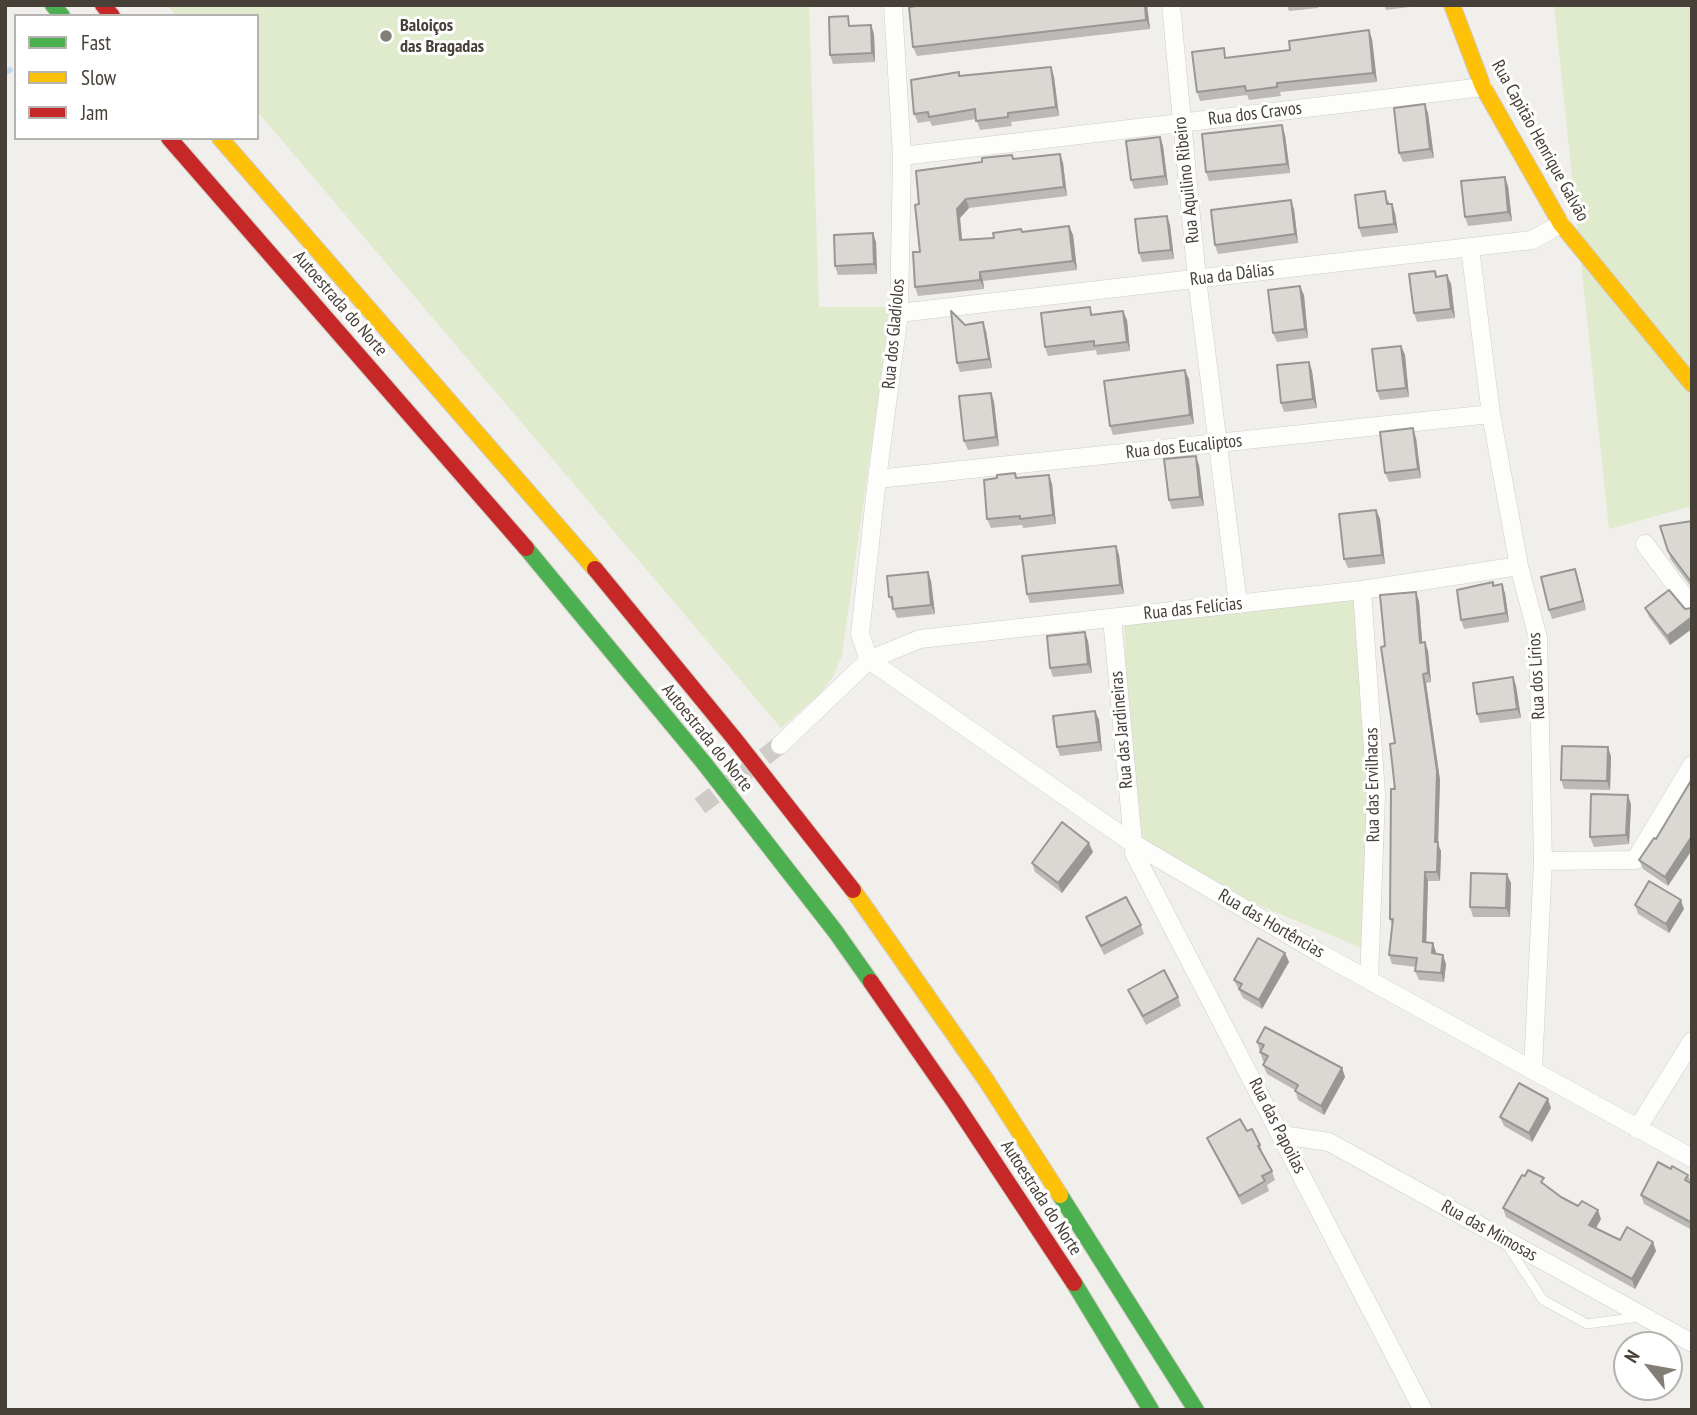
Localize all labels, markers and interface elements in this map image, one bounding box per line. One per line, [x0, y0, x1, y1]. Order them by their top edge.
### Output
legend [14, 14, 259, 140]
place label: Baloiços das Bragadas [400, 15, 484, 58]
marker: Baloiços das Bragadas [378, 28, 394, 44]
text: Fast [81, 29, 111, 56]
street label: Rua Capitão Henrique Galvão [1487, 57, 1593, 225]
text: Slow [81, 64, 116, 91]
street label: Rua dos Cravos [1207, 98, 1303, 130]
text: Jam [81, 99, 108, 126]
street label: Rua Aquilino Ribeiro [1170, 116, 1204, 244]
street label: Autoestrada do Norte [288, 247, 392, 361]
street label: Rua da Dálias [1189, 259, 1275, 291]
street label: Rua dos Gladíolos [878, 278, 910, 390]
street label: Rua dos Eucaliptos [1125, 430, 1243, 464]
street label: Rua das Felícias [1143, 593, 1243, 625]
street label: Rua dos Lírios [1524, 632, 1550, 720]
street label: Rua das Jardineiras [1106, 670, 1138, 790]
street label: Autoestrada do Norte [657, 680, 757, 796]
street label: Rua das Ervilhacas [1361, 727, 1385, 843]
street label: Rua das Hortências [1214, 885, 1328, 963]
street label: Rua das Papoilas [1244, 1075, 1310, 1177]
street label: Autoestrada do Norte [996, 1136, 1086, 1260]
street label: Rua das Mimosas [1437, 1196, 1541, 1266]
north arrow [1613, 1331, 1683, 1401]
text: N [1619, 1346, 1645, 1367]

